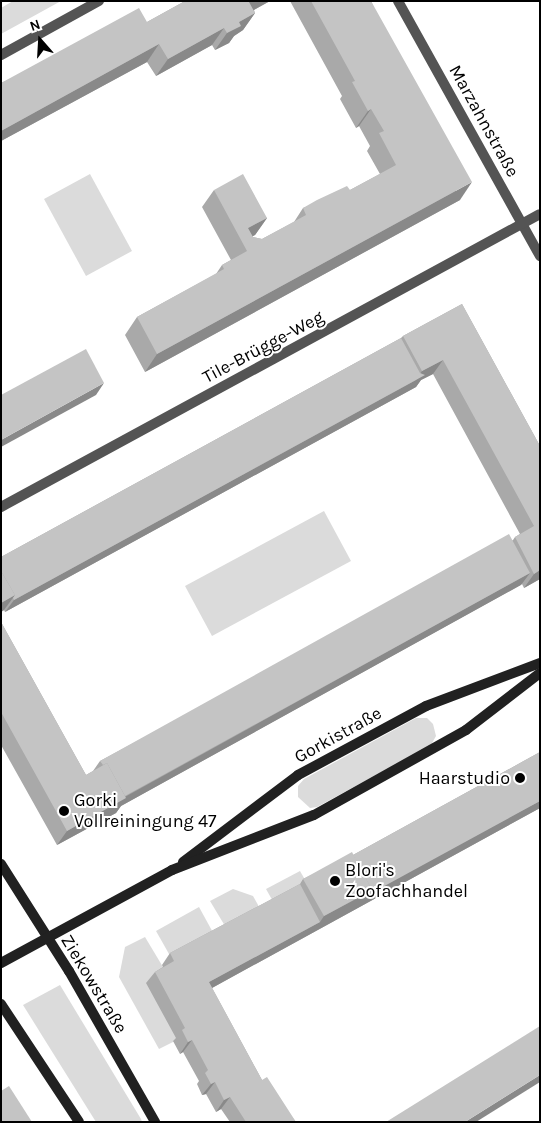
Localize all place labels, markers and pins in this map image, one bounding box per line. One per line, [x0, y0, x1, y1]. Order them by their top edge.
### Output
place label: Haarstudio [419, 767, 510, 789]
marker: Haarstudio [514, 772, 526, 784]
place label: Gorki Vollreiningung 47 [74, 790, 217, 832]
marker: Gorki Vollreiningung 47 [58, 805, 70, 817]
place label: Blori's Zoofachhandel [345, 860, 468, 902]
marker: Blori's Zoofachhandel [329, 875, 341, 887]

